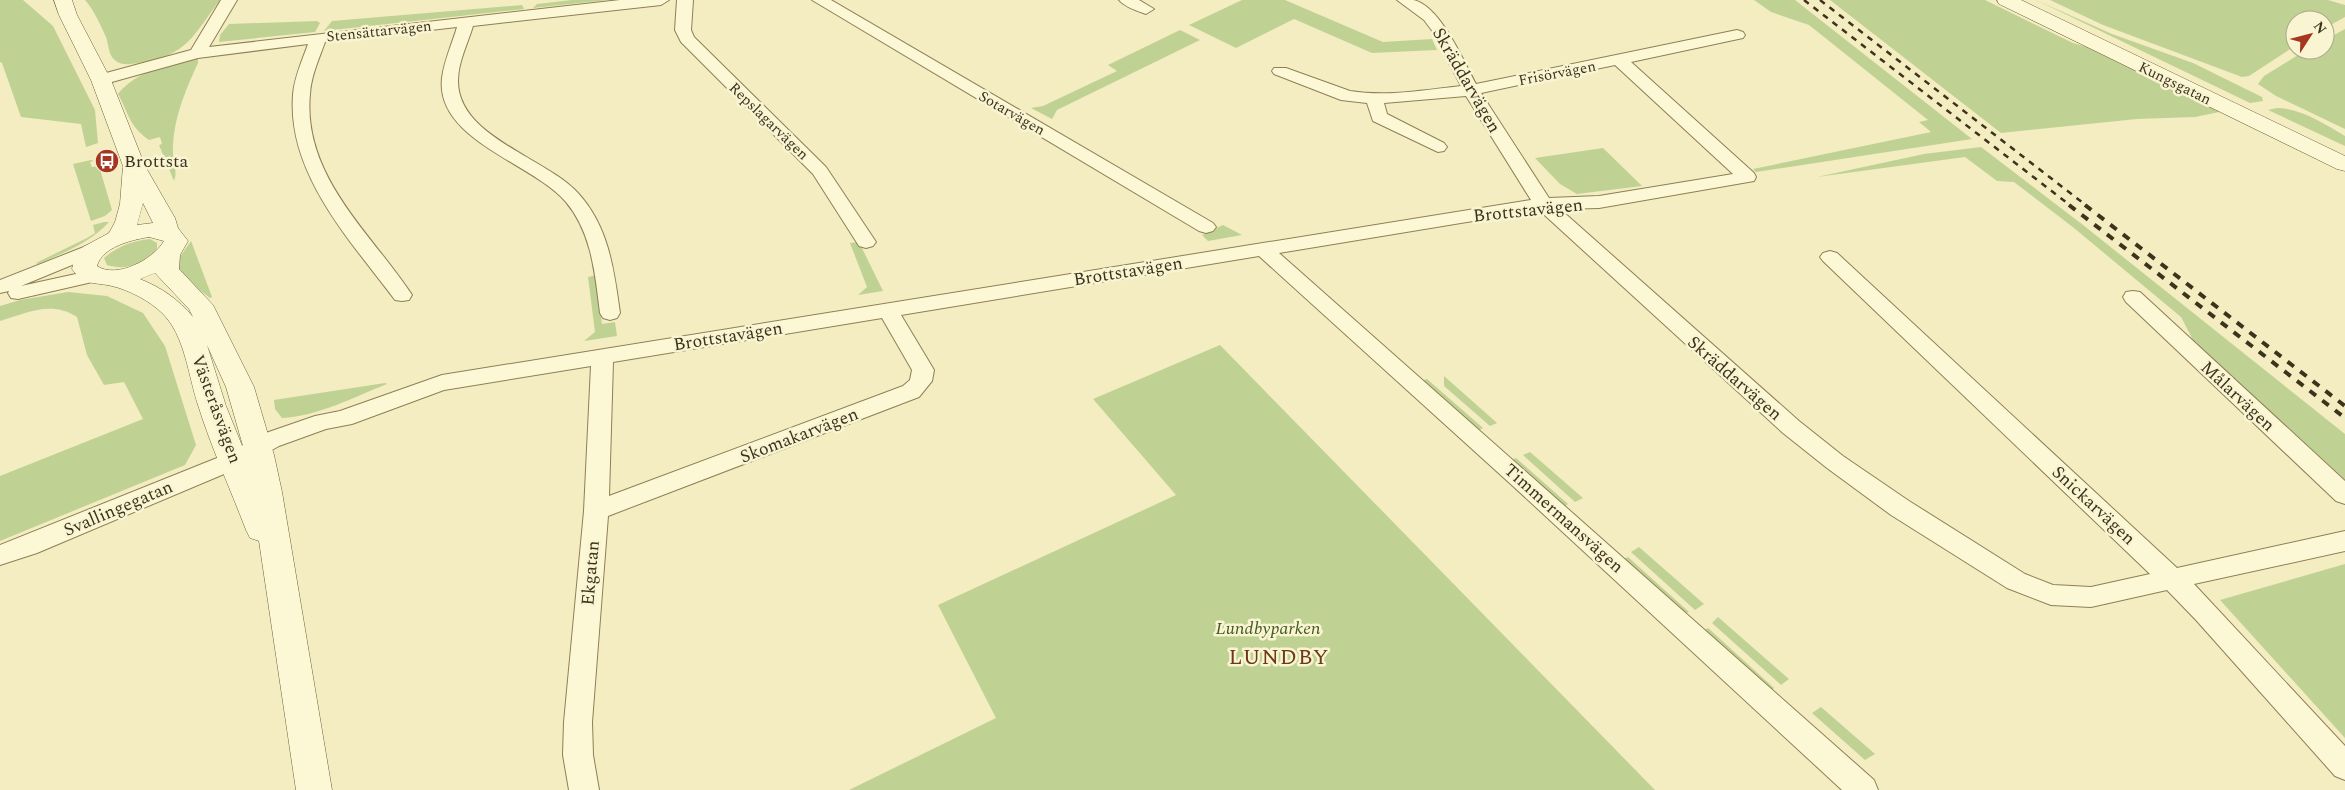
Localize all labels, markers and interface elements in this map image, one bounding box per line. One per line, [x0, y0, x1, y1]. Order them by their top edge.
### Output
north arrow [2285, 10, 2335, 60]
street label: Stensättarvägen [325, 15, 433, 48]
text: N [2308, 17, 2332, 38]
street label: Skräddarvägen [1425, 22, 1508, 138]
street label: Frisörvägen [1516, 55, 1598, 92]
street label: Kungsgatan [2134, 56, 2215, 111]
street label: Repslagarvägen [723, 77, 814, 166]
street label: Sotarvägen [974, 85, 1050, 142]
bus stop icon: Brottsta [94, 148, 120, 174]
place label: Brottsta [124, 148, 188, 175]
street label: Brottstavägen [1472, 191, 1584, 230]
street label: Brottstavägen [1071, 250, 1185, 293]
street label: Brottstavägen [671, 315, 785, 358]
street label: Skräddarvägen [1681, 329, 1788, 427]
street label: Västeråsvägen [184, 351, 249, 467]
street label: Målarvägen [2194, 355, 2281, 438]
street label: Skomakarvägen [736, 400, 862, 470]
street label: Timmermansvägen [1498, 457, 1630, 580]
street label: Snickarvägen [2046, 459, 2142, 551]
street label: Svallingegatan [59, 473, 177, 544]
street label: Ekgatan [574, 539, 607, 607]
park label: Lundbyparken [1215, 615, 1321, 642]
district label: LUNDBY [1228, 641, 1330, 674]

